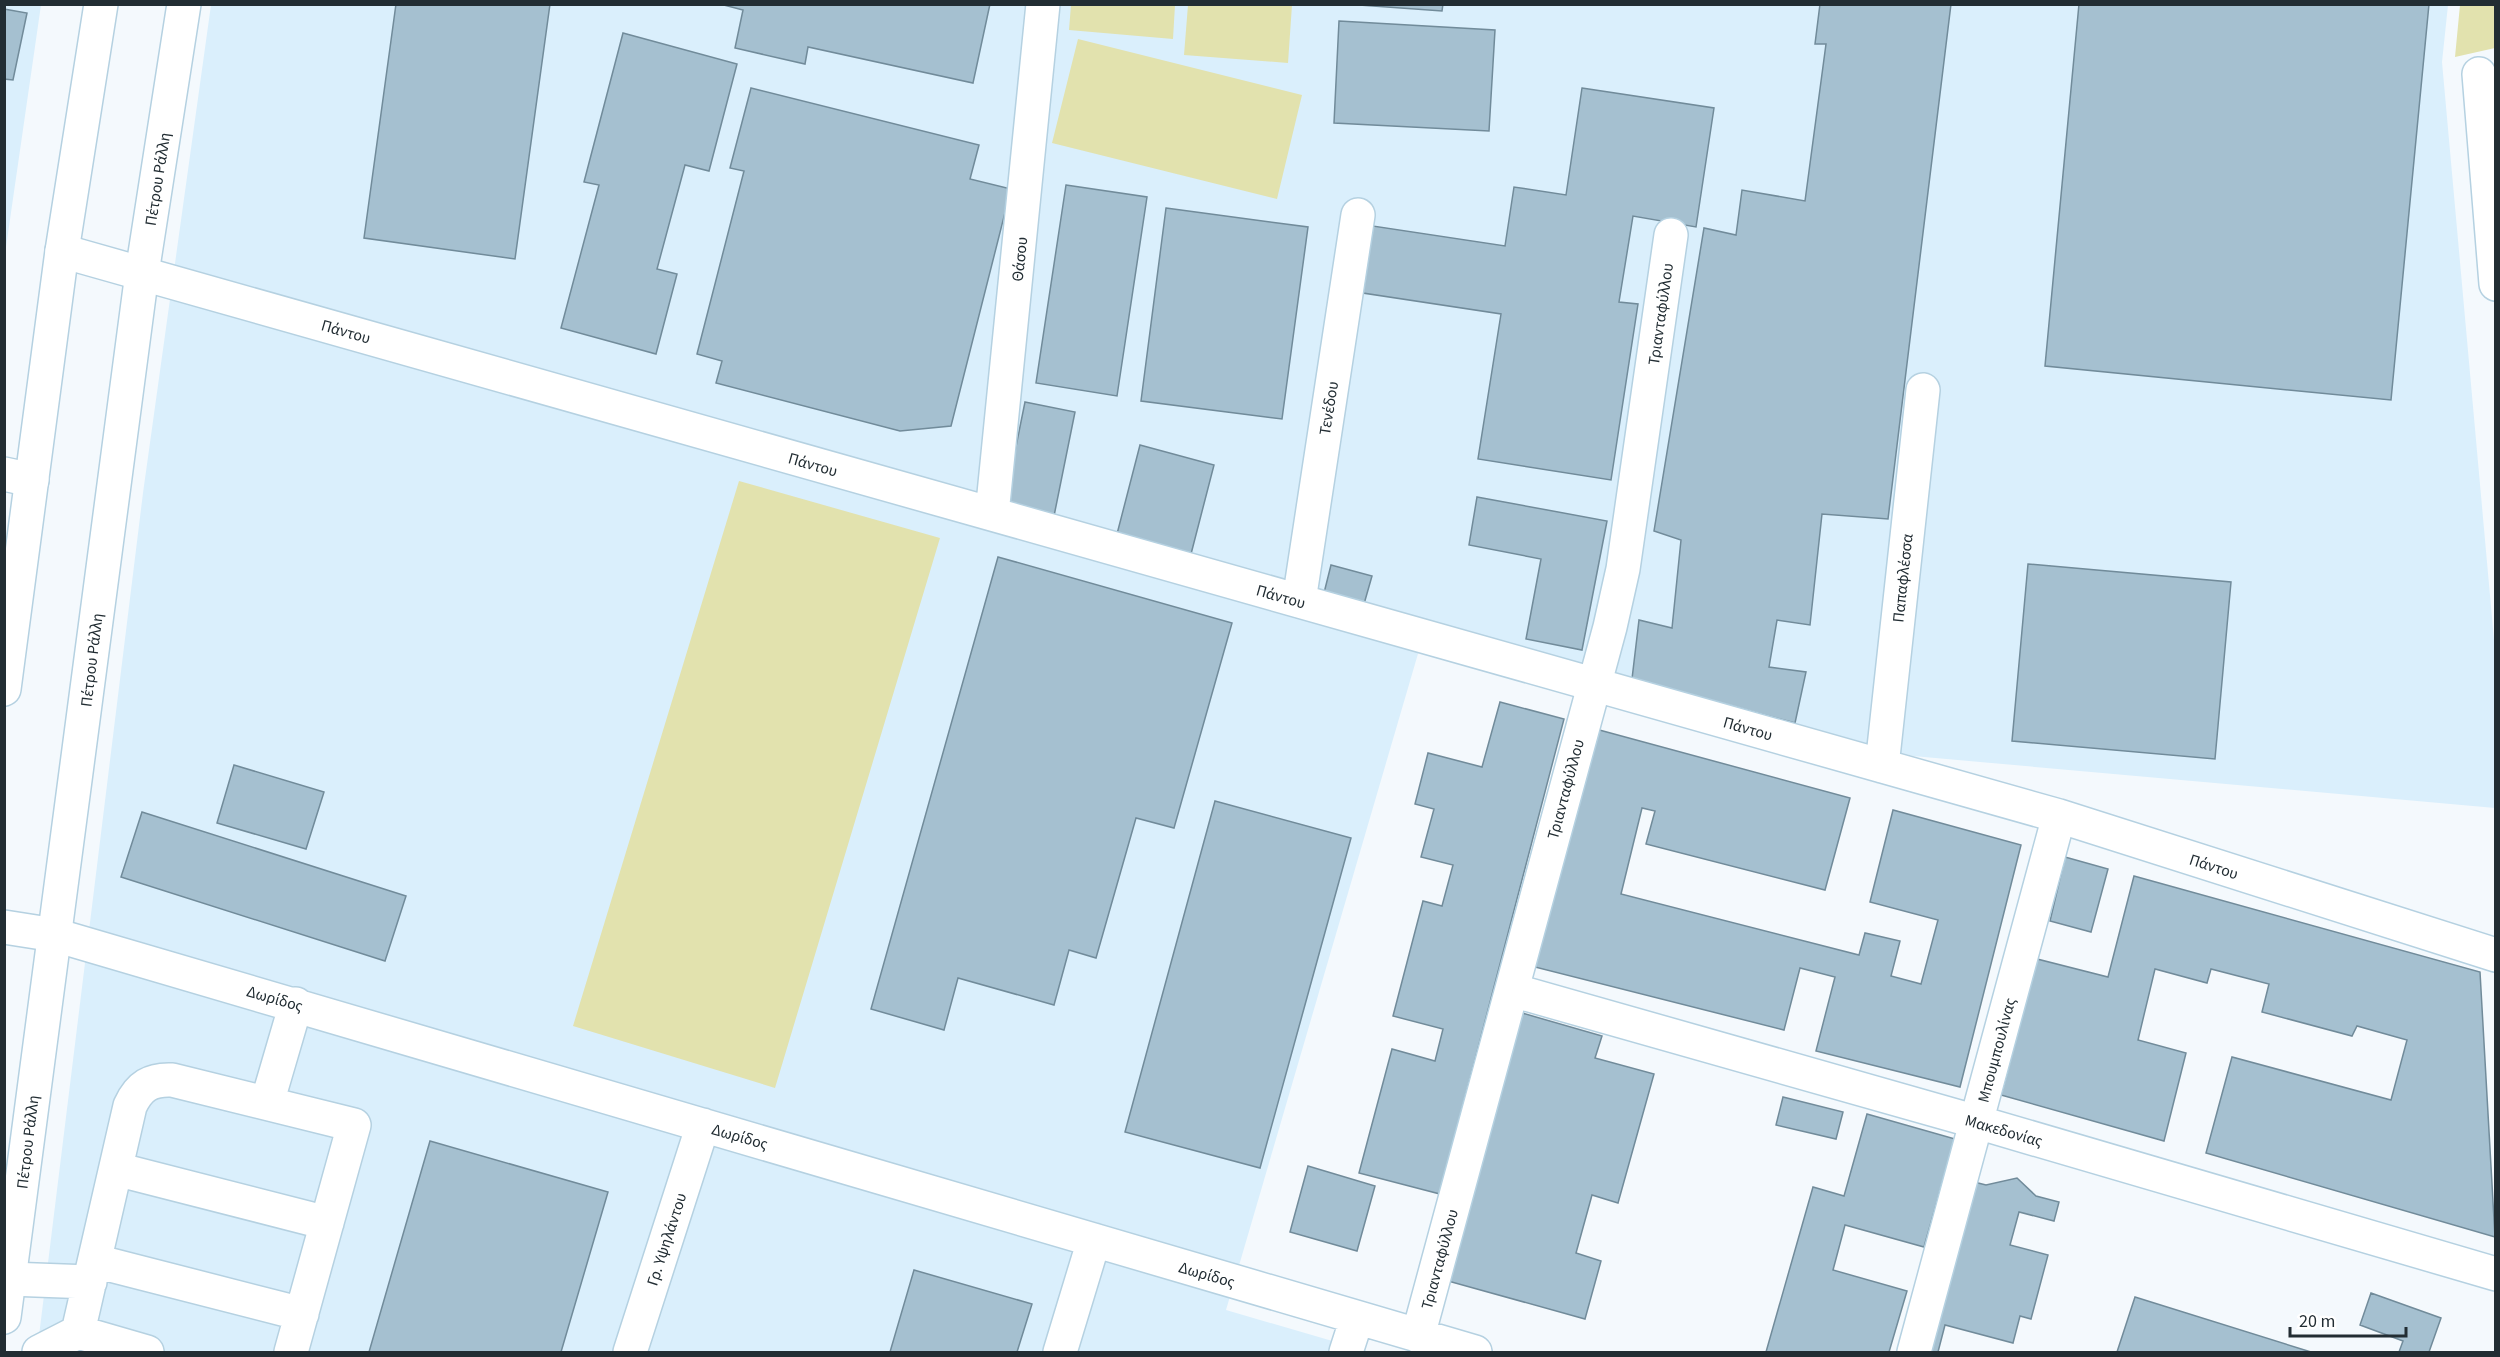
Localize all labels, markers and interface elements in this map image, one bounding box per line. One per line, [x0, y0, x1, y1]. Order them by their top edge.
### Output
street label: Πέτρου Ράλλη [140, 131, 176, 227]
street label: Θάσου [1007, 236, 1033, 283]
street label: Τριανταφύλλου [1643, 262, 1679, 367]
street label: Πάντου [318, 314, 373, 349]
street label: Τενέδου [1314, 380, 1344, 437]
street label: Πάντου [785, 447, 840, 482]
street label: Παπαφλέσσα [1887, 533, 1919, 624]
street label: Πάντου [1253, 579, 1308, 614]
street label: Πέτρου Ράλλη [75, 612, 109, 708]
street label: Πάντου [1720, 711, 1775, 746]
street label: Τριανταφύλλου [1542, 737, 1590, 842]
street label: Πάντου [2186, 849, 2241, 885]
street label: Δωρίδος [244, 980, 306, 1017]
street label: Μπουμπουλίνας [1972, 995, 2022, 1105]
street label: Πέτρου Ράλλη [11, 1094, 45, 1190]
street label: Μακεδονίας [1962, 1109, 2045, 1153]
street label: Δωρίδος [709, 1118, 771, 1155]
street label: Γρ. Υψηλάντου [642, 1190, 692, 1289]
street label: Τριανταφύλλου [1416, 1207, 1464, 1312]
street label: Δωρίδος [1176, 1256, 1238, 1293]
scale bar [2290, 1300, 2406, 1338]
text: 20 m [2299, 1309, 2335, 1334]

